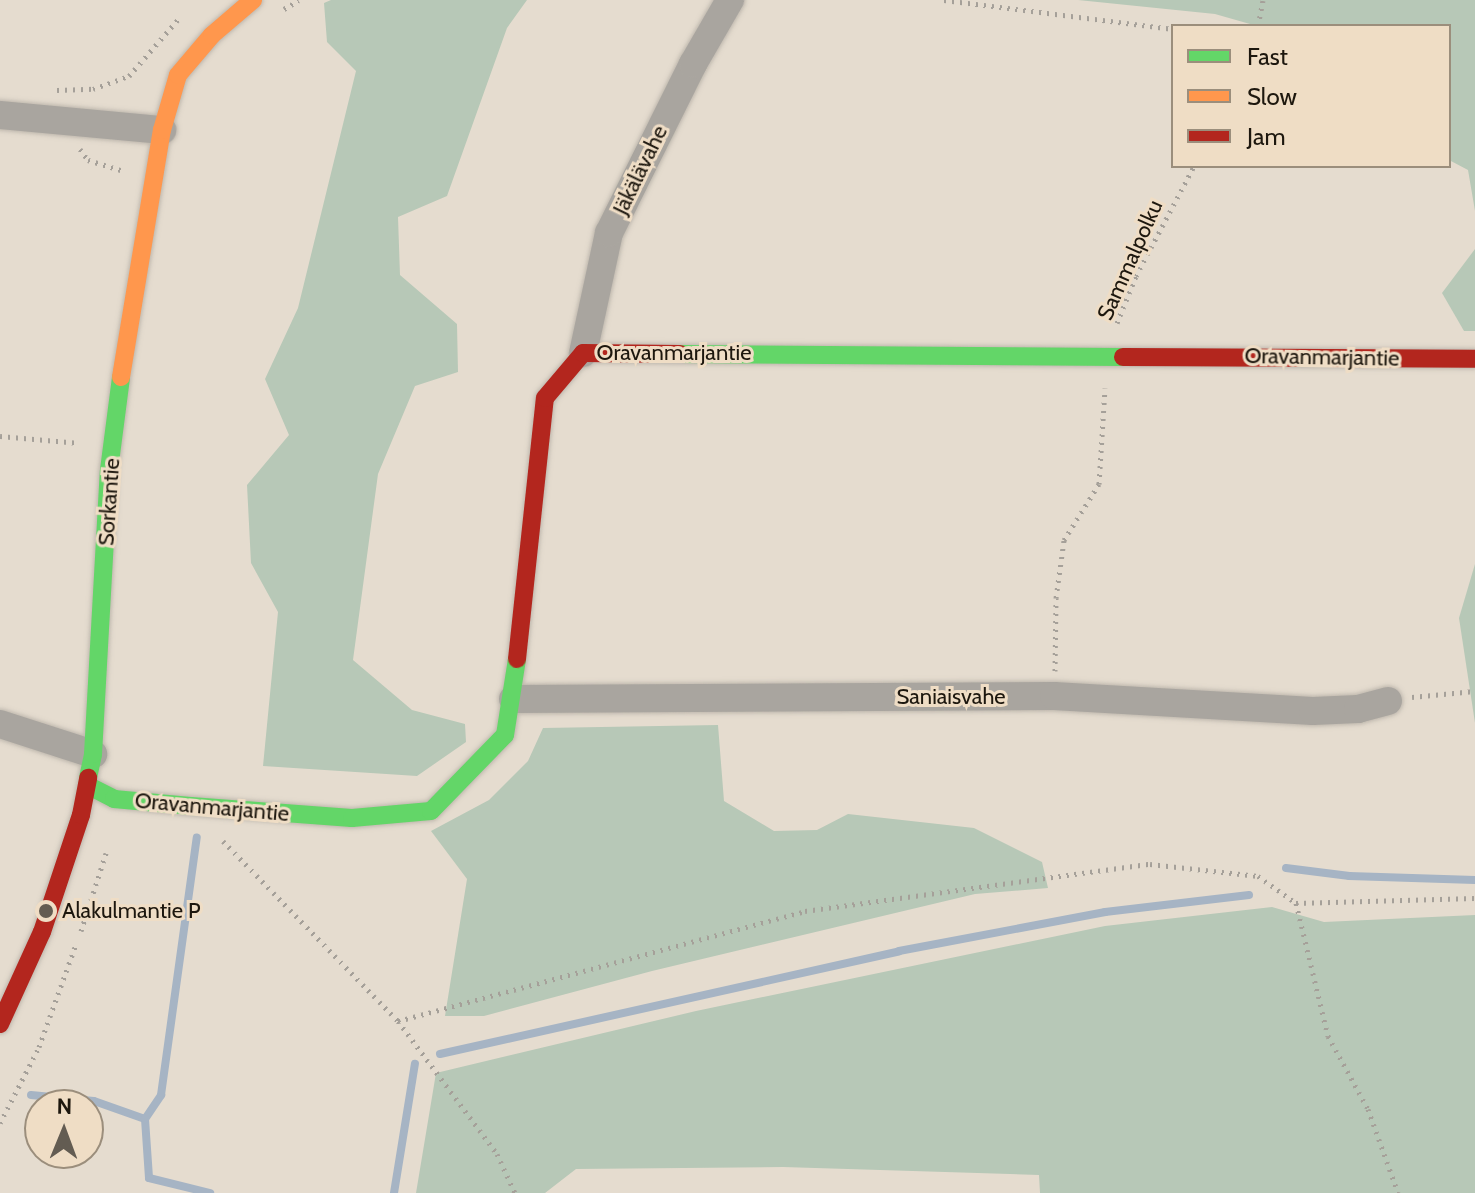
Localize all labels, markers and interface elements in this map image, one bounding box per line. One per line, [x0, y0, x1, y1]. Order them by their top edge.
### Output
legend [1171, 24, 1451, 168]
text: Fast [1247, 42, 1288, 71]
text: Slow [1247, 82, 1297, 111]
street label: Jäkälävahe [607, 121, 673, 219]
text: Jam [1247, 122, 1285, 151]
street label: Sammalpolku [1092, 196, 1168, 324]
street label: Oravanmarjantie [597, 340, 751, 366]
street label: Oravanmarjantie [1244, 342, 1400, 372]
street label: Sorkantie [93, 457, 125, 547]
street label: Saniaisvahe [896, 684, 1006, 710]
street label: Oravanmarjantie [134, 787, 290, 827]
place label: Alakulmantie P [62, 898, 201, 924]
marker: Alakulmantie P [37, 902, 55, 920]
north arrow [24, 1089, 104, 1169]
text: N [56, 1093, 72, 1120]

